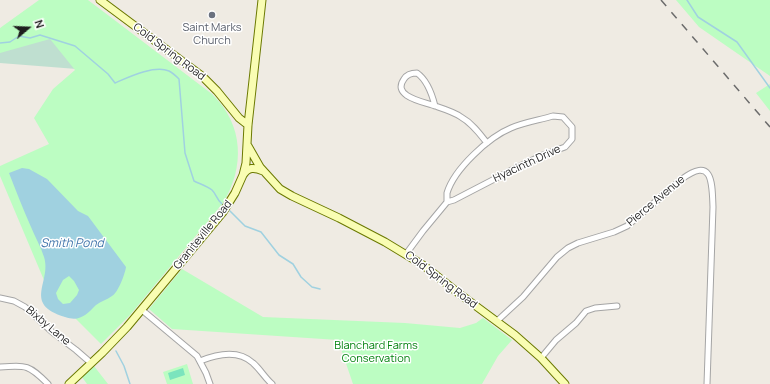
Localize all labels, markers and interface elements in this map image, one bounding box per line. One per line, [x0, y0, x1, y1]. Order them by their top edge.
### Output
north arrow [8, 8, 48, 48]
marker: Saint Marks Church [207, 10, 217, 20]
text: N [31, 18, 48, 30]
street label: Cold Spring Road [130, 21, 208, 83]
place label: Saint Marks Church [182, 21, 242, 47]
street label: Hyacinth Drive [491, 143, 563, 185]
street label: Pierce Avenue [624, 173, 688, 229]
street label: Graniteville Road [171, 198, 235, 272]
water label: Smith Pond [40, 237, 104, 251]
street label: Cold Spring Road [402, 249, 480, 311]
street label: Bixby Lane [23, 304, 73, 348]
park label: Blanchard Farms Conservation [334, 339, 418, 365]

